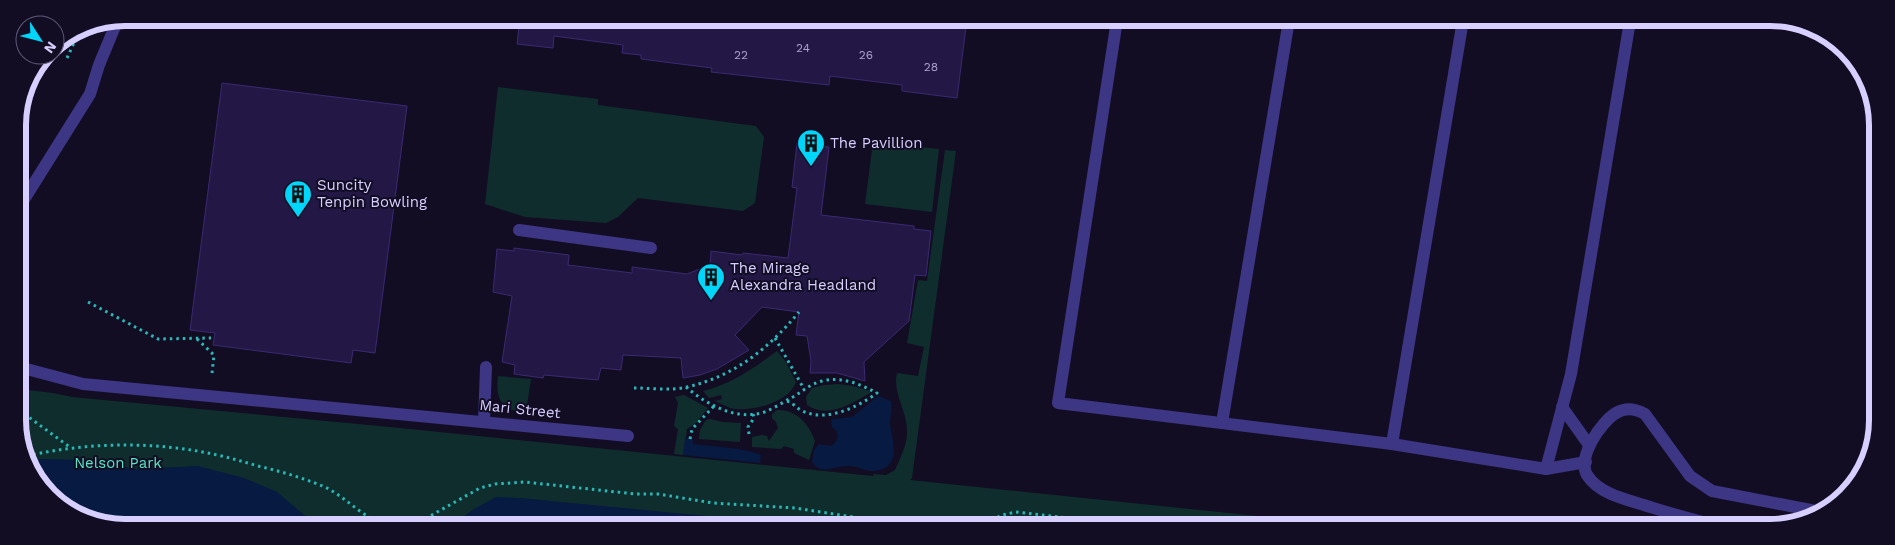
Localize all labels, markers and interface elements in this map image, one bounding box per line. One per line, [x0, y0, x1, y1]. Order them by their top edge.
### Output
north arrow [15, 15, 65, 65]
text: N [41, 39, 60, 57]
house number: 24 [796, 41, 810, 55]
house number: 22 [734, 48, 748, 62]
house number: 26 [859, 48, 873, 62]
house number: 28 [924, 60, 938, 74]
building icon: The Pavillion [796, 128, 826, 167]
place label: The Pavillion [830, 134, 922, 152]
place label: Suncity Tenpin Bowling [317, 176, 427, 211]
building icon: Suncity Tenpin Bowling [283, 179, 313, 218]
place label: The Mirage Alexandra Headland [730, 259, 876, 294]
building icon: The Mirage Alexandra Headland [696, 262, 726, 301]
street label: Mari Street [478, 396, 562, 422]
park label: Nelson Park [74, 454, 162, 472]

